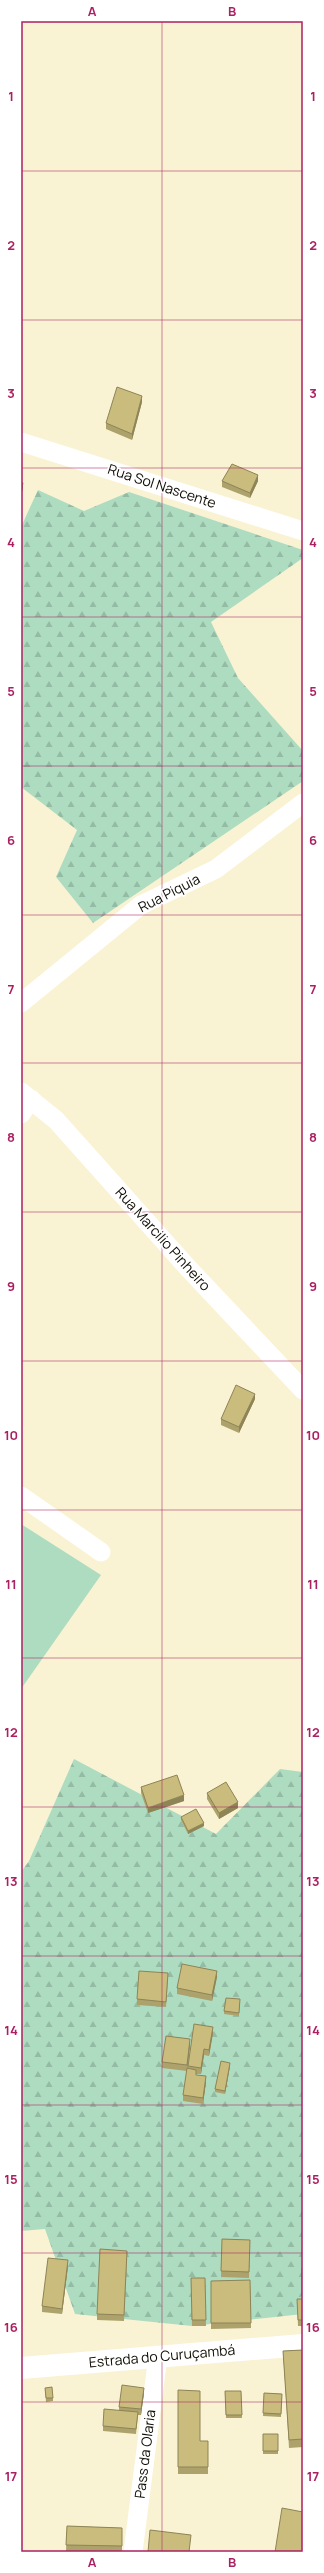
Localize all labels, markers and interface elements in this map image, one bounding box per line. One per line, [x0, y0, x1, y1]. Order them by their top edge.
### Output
text: A [88, 2, 97, 20]
text: B [228, 2, 236, 20]
text: 1 [8, 87, 14, 105]
text: 1 [310, 87, 316, 105]
text: 2 [7, 236, 15, 254]
text: 2 [309, 236, 317, 254]
text: 3 [7, 384, 15, 402]
text: 3 [309, 384, 317, 402]
street label: Rua Sol Nascente [106, 459, 219, 512]
text: 4 [7, 533, 15, 551]
text: 4 [309, 533, 317, 551]
text: 5 [7, 682, 15, 700]
text: 5 [309, 682, 317, 700]
text: 6 [7, 831, 15, 849]
text: 6 [309, 831, 317, 849]
street label: Rua Piquia [135, 869, 203, 916]
text: 7 [8, 980, 15, 998]
text: 7 [310, 980, 317, 998]
text: 8 [7, 1128, 15, 1146]
text: 8 [309, 1128, 317, 1146]
street label: Rua Marcilio Pinheiro [112, 1183, 215, 1295]
text: 9 [7, 1277, 15, 1295]
text: 9 [309, 1277, 317, 1295]
text: 10 [4, 1426, 18, 1444]
text: 10 [306, 1426, 320, 1444]
text: 11 [5, 1575, 17, 1593]
text: 11 [307, 1575, 319, 1593]
text: 12 [4, 1723, 18, 1741]
text: 12 [306, 1723, 320, 1741]
text: 13 [4, 1872, 18, 1890]
text: 13 [306, 1872, 320, 1890]
text: 14 [4, 2021, 18, 2039]
text: 14 [306, 2021, 320, 2039]
text: 15 [4, 2170, 18, 2188]
text: 15 [306, 2170, 320, 2188]
text: 16 [4, 2318, 18, 2336]
text: 16 [306, 2318, 320, 2336]
street label: Estrada do Curuçambá [88, 2340, 236, 2371]
street label: Pass da Olaria [130, 2408, 159, 2500]
text: 17 [5, 2467, 17, 2485]
text: 17 [307, 2467, 319, 2485]
text: A [88, 2553, 97, 2571]
text: B [228, 2553, 236, 2571]

